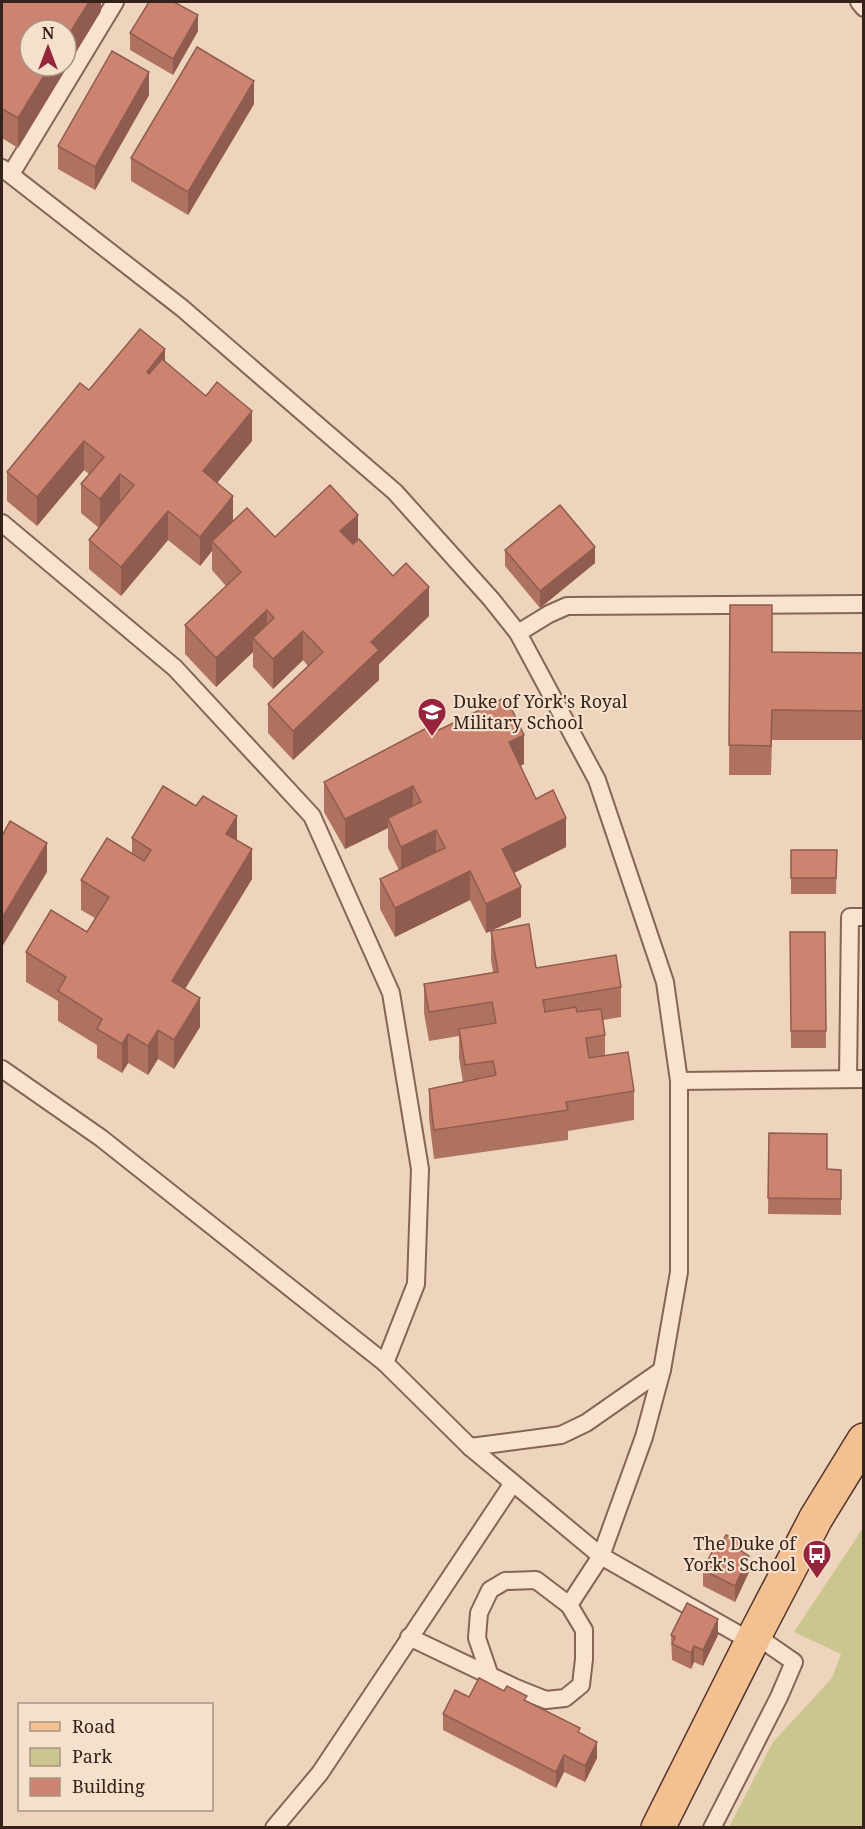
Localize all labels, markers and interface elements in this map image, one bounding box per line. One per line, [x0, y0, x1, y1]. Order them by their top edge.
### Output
north arrow [18, 18, 78, 78]
text: N [42, 22, 55, 44]
place label: Duke of York's Royal Military School [453, 689, 628, 734]
school or university icon: Duke of York's Royal Military School [416, 696, 448, 738]
place label: The Duke of York's School [682, 1531, 797, 1576]
bus stop icon: The Duke of York's School [801, 1538, 833, 1580]
legend [18, 1703, 213, 1811]
text: Road [72, 1714, 115, 1738]
text: Park [72, 1744, 112, 1768]
text: Building [72, 1774, 145, 1798]

